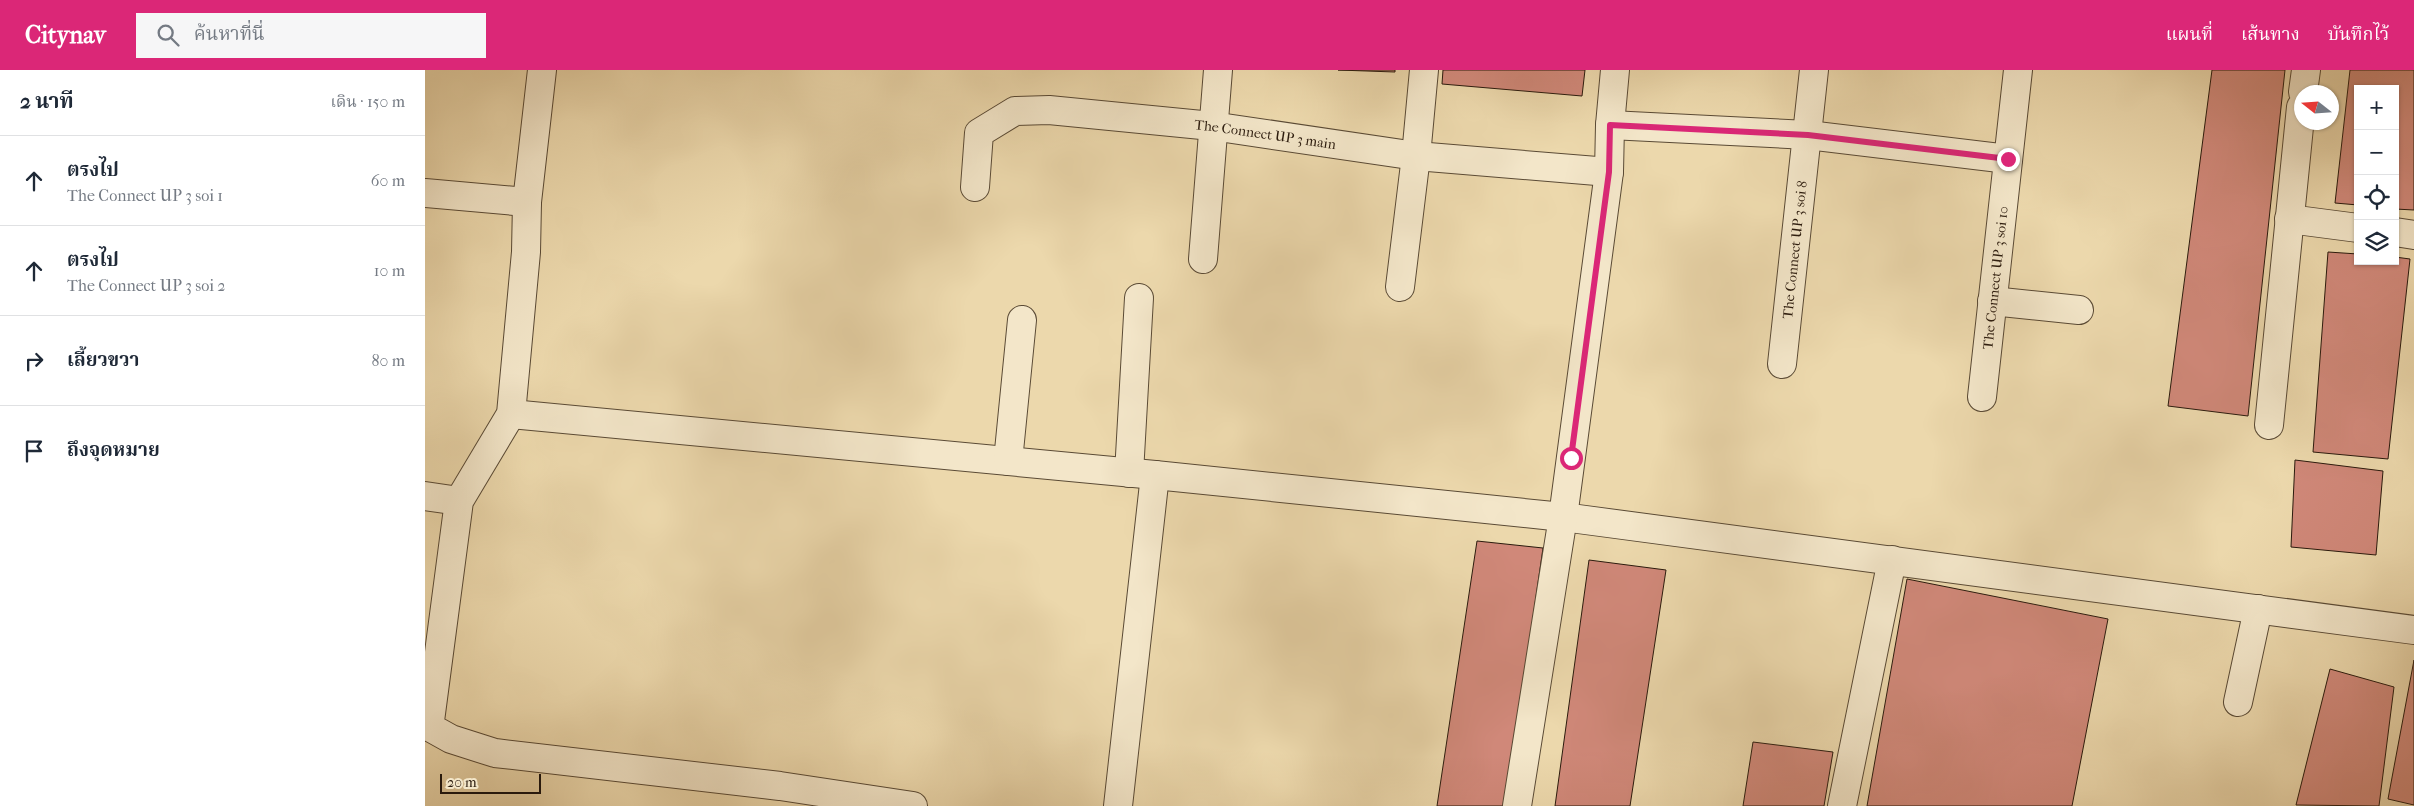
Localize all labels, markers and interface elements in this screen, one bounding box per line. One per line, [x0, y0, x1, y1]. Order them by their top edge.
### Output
search box [136, 13, 486, 58]
text: Citynav [25, 21, 106, 49]
icon: search [154, 21, 182, 49]
text: ค้นหาที่นี่ [194, 23, 265, 45]
text: แผนที่ [2166, 24, 2213, 45]
text: เส้นทาง [2241, 24, 2300, 45]
text: บันทึกไว้ [2328, 24, 2389, 45]
north arrow [2294, 85, 2339, 130]
map controls [2354, 85, 2399, 265]
button: + [2354, 85, 2399, 130]
text: 2 นาที [20, 89, 74, 113]
text: เดิน · 150 m [331, 92, 405, 111]
street label: The Connect UP 3 main [1194, 116, 1337, 153]
button: − [2354, 130, 2399, 175]
route end [1997, 148, 2020, 171]
text: ตรงไป [67, 159, 119, 181]
icon: ahead [20, 167, 48, 195]
text: 60 m [371, 171, 405, 190]
button: locate [2354, 175, 2399, 220]
street label: The Connect UP 3 soi 8 [1778, 180, 1810, 320]
text: The Connect UP 3 soi 1 [67, 186, 223, 205]
street label: The Connect UP 3 soi 10 [1979, 205, 2011, 350]
button: layers [2354, 220, 2399, 265]
text: ตรงไป [67, 249, 119, 271]
icon: ahead [20, 257, 48, 285]
text: 10 m [374, 261, 405, 280]
text: The Connect UP 3 soi 2 [67, 276, 226, 295]
icon: right [20, 347, 48, 375]
text: เลี้ยวขวา [67, 349, 139, 371]
text: 80 m [371, 351, 405, 370]
icon: arrive [20, 437, 48, 465]
text: ถึงจุดหมาย [67, 439, 160, 461]
route start [1560, 447, 1583, 470]
scale bar [440, 771, 541, 794]
text: 20 m [447, 774, 477, 791]

